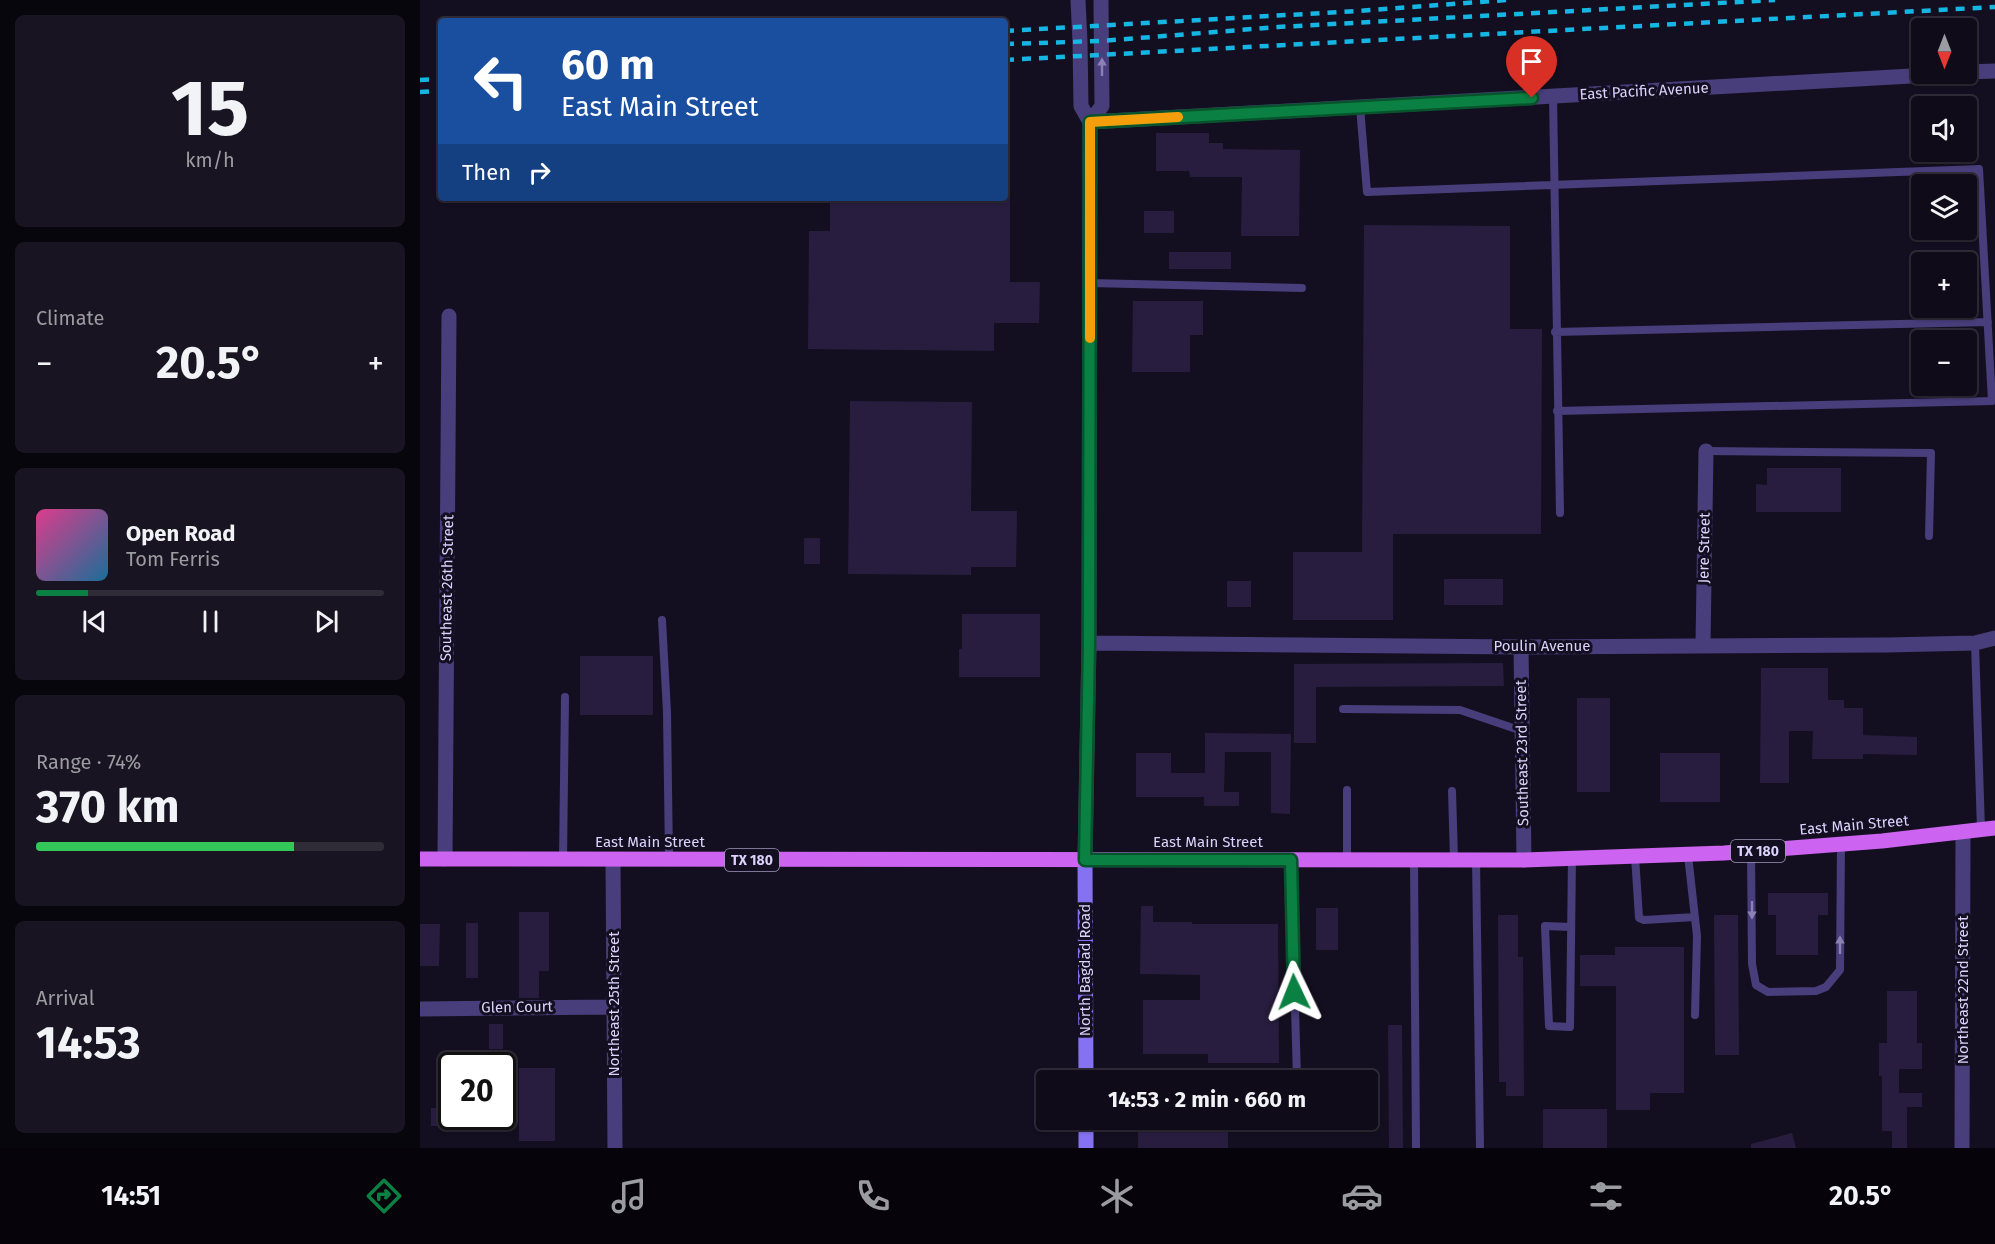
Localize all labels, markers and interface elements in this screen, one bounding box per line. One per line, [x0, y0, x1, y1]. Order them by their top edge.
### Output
north arrow [1911, 18, 1977, 84]
map controls [1911, 18, 1977, 396]
pin [1506, 36, 1557, 98]
text: 60 m [561, 40, 655, 90]
icon: left [462, 42, 540, 120]
icon: arrive [1515, 45, 1548, 78]
one-way arrow [1097, 58, 1107, 77]
text: 15 [171, 62, 249, 156]
street label: East Pacific Avenue [1579, 79, 1709, 103]
text: East Main Street [561, 91, 759, 123]
button: sound [1911, 96, 1977, 162]
text: km/h [185, 148, 235, 172]
icon: right [523, 156, 556, 189]
text: Then [462, 159, 511, 186]
button: layers [1911, 174, 1977, 240]
button: + [1911, 252, 1977, 318]
text: Climate [36, 306, 104, 330]
button: − [1911, 330, 1977, 396]
text: 20.5° [156, 336, 264, 390]
text: − [36, 344, 53, 384]
text: + [368, 344, 384, 384]
street label: Jere Street [1694, 512, 1714, 584]
street label: Southeast 26th Street [437, 514, 457, 661]
text: Open Road [126, 520, 236, 547]
text: Tom Ferris [126, 547, 220, 571]
icon: previous [78, 605, 111, 638]
icon: pause [194, 605, 227, 638]
icon: next [310, 605, 343, 638]
street label: Poulin Avenue [1494, 637, 1590, 655]
street label: Southeast 23rd Street [1512, 679, 1532, 826]
text: Range · 74% [36, 750, 141, 774]
text: 370 km [36, 780, 180, 834]
street label: East Main Street [1799, 811, 1910, 839]
street label: East Main Street [595, 833, 705, 851]
street label: East Main Street [1153, 833, 1263, 851]
road number: TX 180 [1731, 840, 1785, 862]
road number: TX 180 [725, 849, 779, 871]
one-way arrow [1747, 900, 1757, 919]
street label: North Bagdad Road [1076, 904, 1094, 1036]
street label: Northeast 22nd Street [1954, 915, 1972, 1064]
street label: Northeast 25th Street [605, 931, 623, 1077]
one-way arrow [1835, 936, 1845, 955]
position arrow [1262, 960, 1326, 1024]
text: Arrival [36, 986, 95, 1010]
street label: Glen Court [481, 997, 553, 1017]
text: 14:53 [36, 1016, 141, 1070]
speed limit sign: 20 [438, 1052, 516, 1130]
text: 14:53 · 2 min · 660 m [1108, 1086, 1306, 1113]
icon: directions [363, 1175, 405, 1217]
icon: music [608, 1175, 650, 1217]
icon: phone [852, 1175, 894, 1217]
icon: climate [1096, 1175, 1138, 1217]
icon: car [1341, 1175, 1383, 1217]
icon: filters [1585, 1175, 1627, 1217]
text: 14:51 [101, 1180, 161, 1212]
text: 20.5° [1829, 1180, 1894, 1212]

